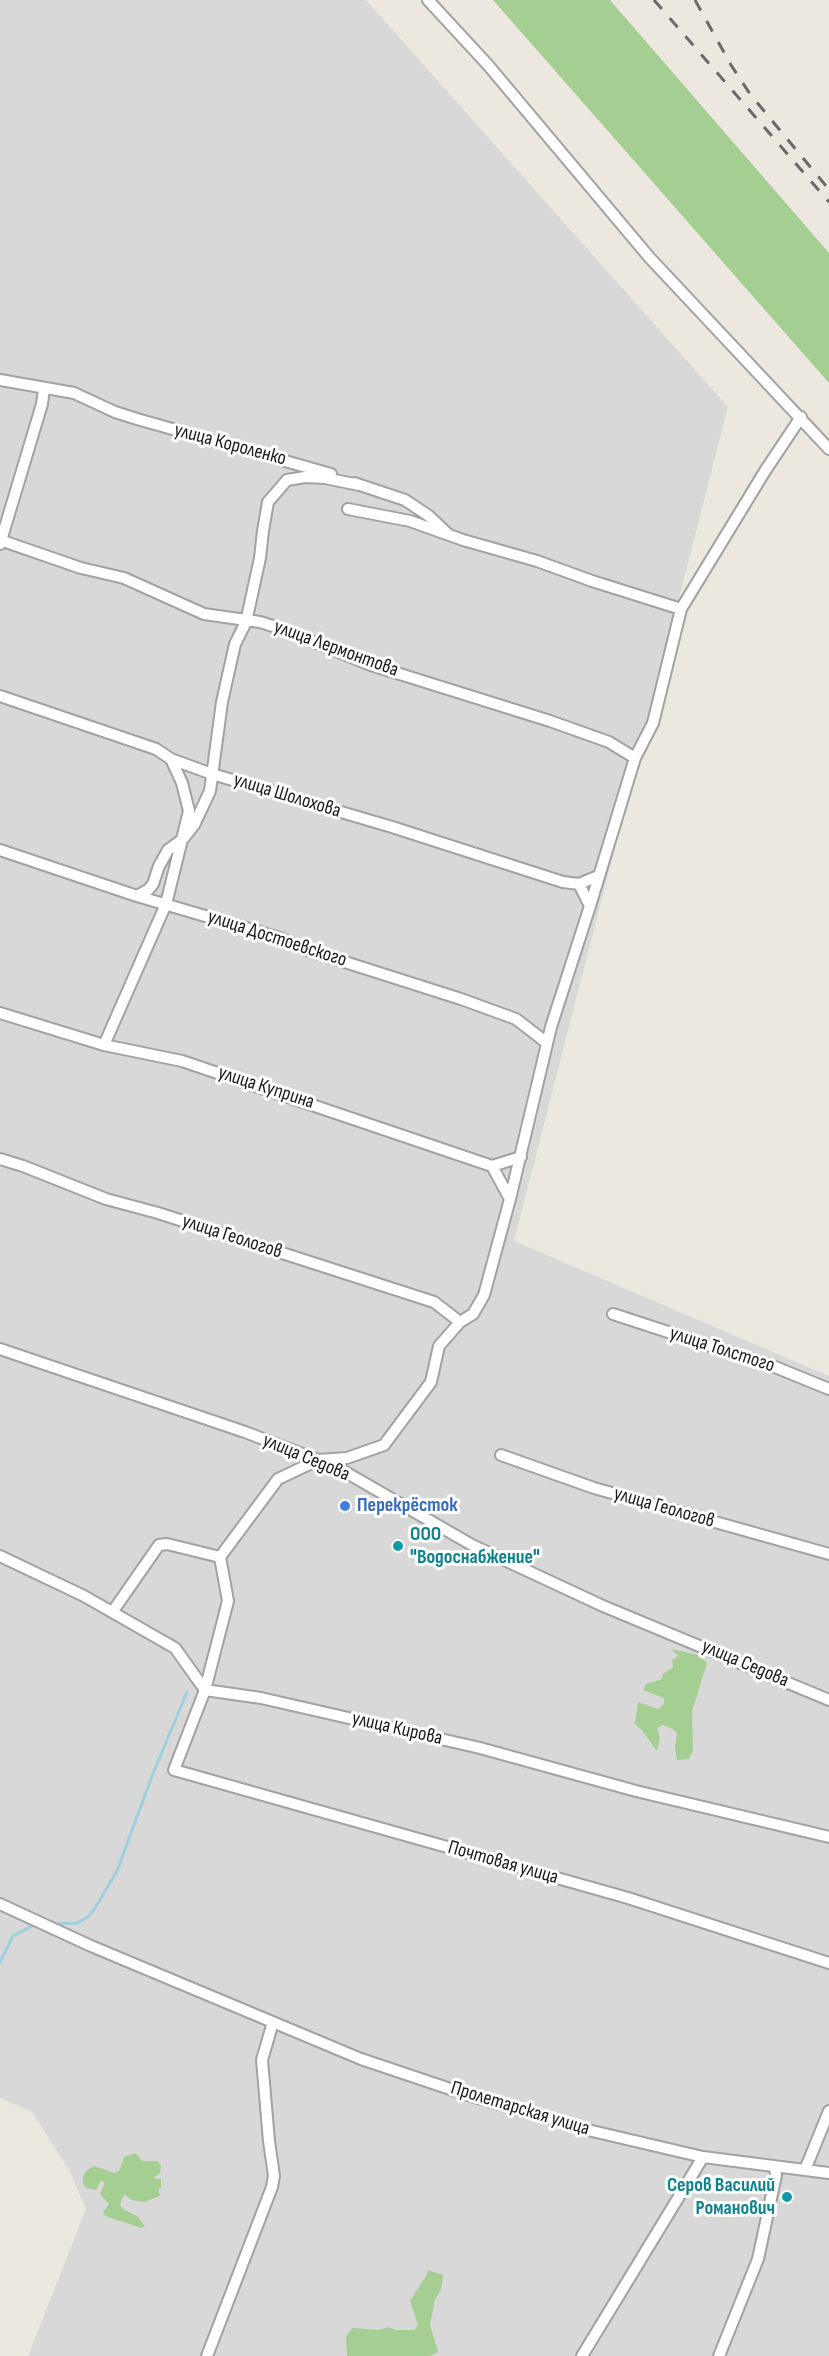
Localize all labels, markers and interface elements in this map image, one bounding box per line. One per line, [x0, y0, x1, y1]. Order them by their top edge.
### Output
street label: улица Короленко [171, 419, 289, 471]
street label: улица Лермонтова [270, 615, 402, 683]
street label: улица Шолохова [230, 768, 344, 824]
street label: улица Достоевского [204, 905, 350, 973]
street label: улица Куприна [215, 1061, 317, 1115]
street label: улица Геологов [179, 1210, 285, 1264]
street label: улица Толстого [666, 1322, 778, 1378]
street label: улица Седова [259, 1429, 353, 1487]
street label: улица Геологов [611, 1482, 717, 1534]
place label: Перекрёсток [357, 1494, 458, 1518]
marker: Перекрёсток [338, 1499, 352, 1513]
place label: ООО "Водоснабжение" [410, 1523, 540, 1570]
marker: ООО "Водоснабжение" [391, 1539, 405, 1553]
street label: улица Седова [698, 1635, 792, 1693]
street label: улица Кирова [349, 1707, 445, 1751]
street label: Почтовая улица [445, 1836, 561, 1890]
street label: Пролетарская улица [448, 2076, 592, 2142]
place label: Серов Василий Романович [667, 2174, 775, 2221]
marker: Серов Василий Романович [780, 2190, 794, 2204]

